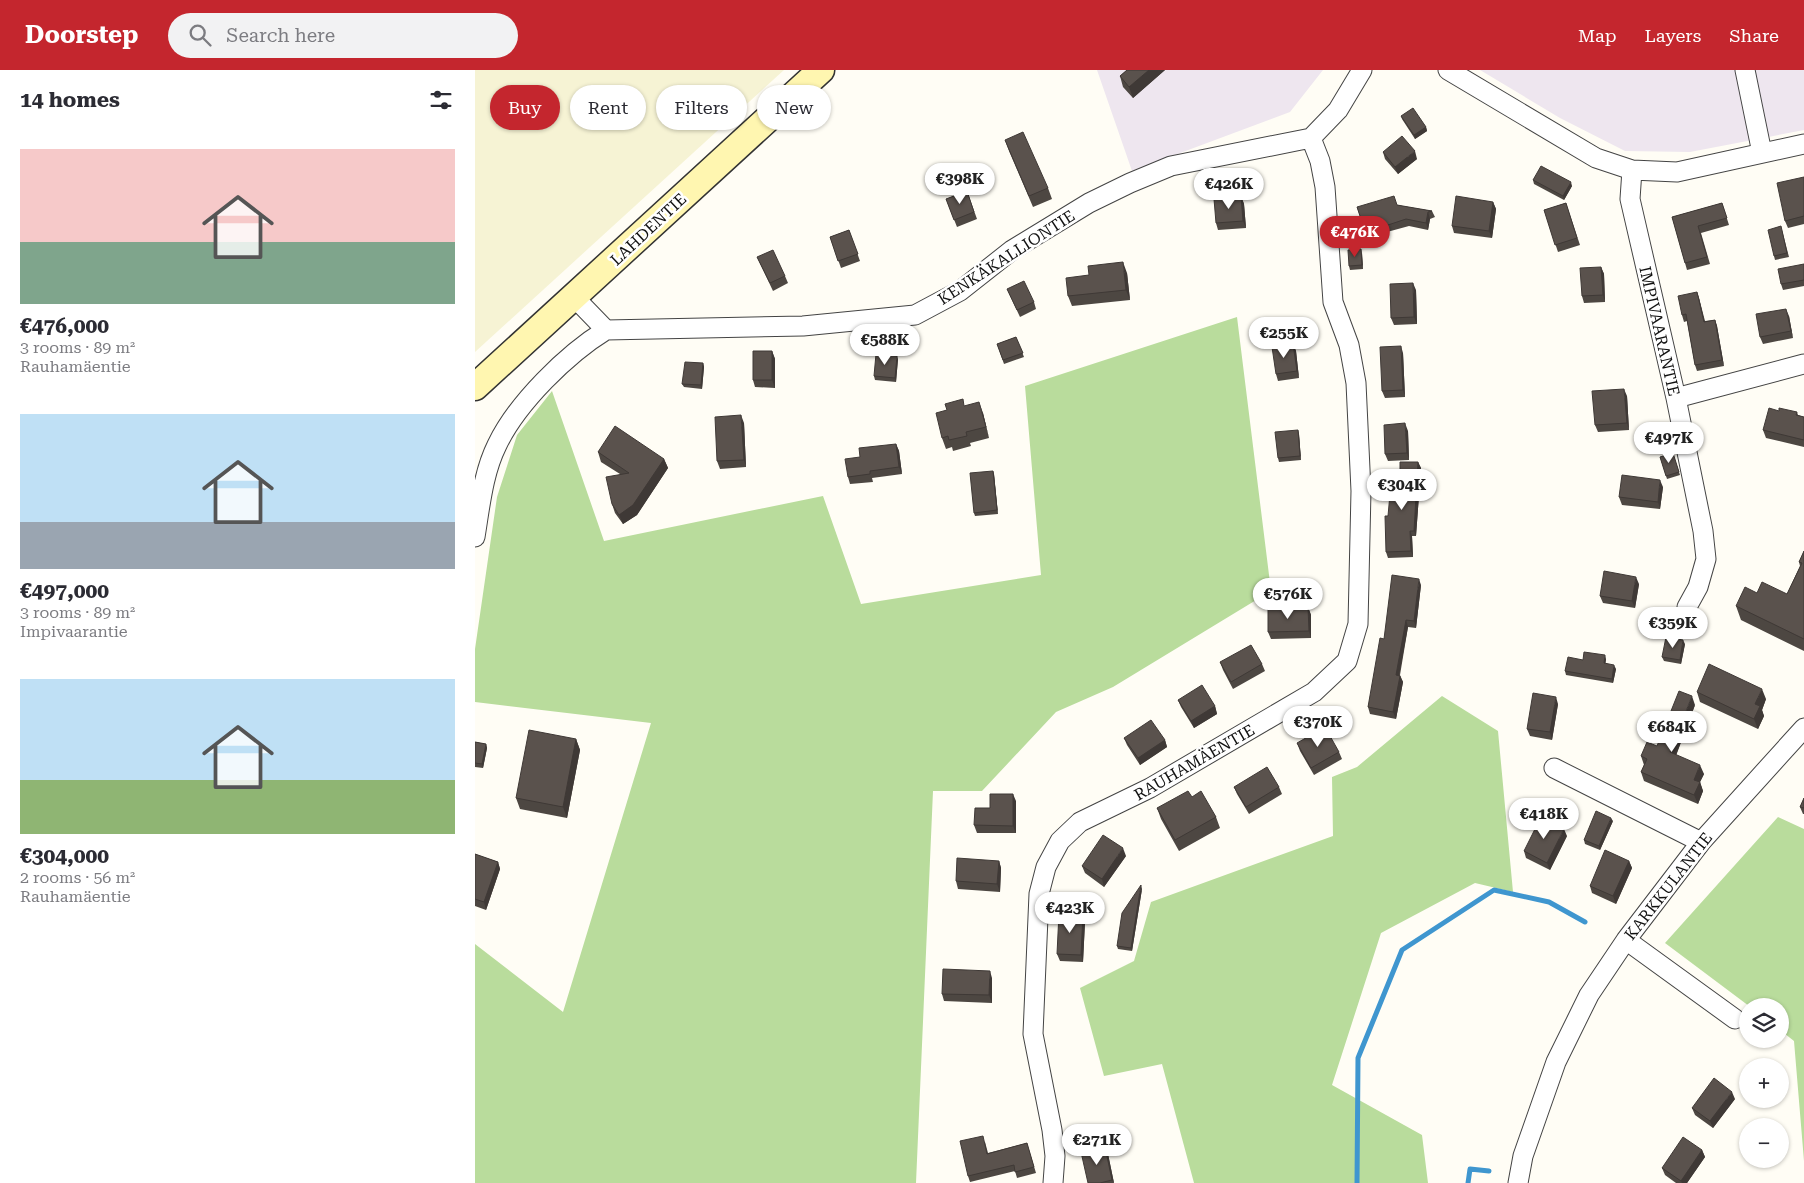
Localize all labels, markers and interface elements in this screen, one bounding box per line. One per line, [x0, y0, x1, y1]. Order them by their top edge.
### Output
search box [168, 13, 518, 58]
text: Doorstep [25, 21, 138, 49]
icon: search [186, 21, 214, 49]
text: Search here [226, 24, 335, 47]
text: Map [1578, 25, 1617, 46]
text: Layers [1645, 25, 1701, 46]
text: Share [1729, 25, 1779, 46]
chip: Buy [490, 85, 560, 130]
chip: Rent [570, 85, 646, 130]
chip: Filters [656, 85, 747, 130]
chip: New [757, 85, 831, 130]
icon: filters [427, 86, 455, 114]
text: 14 homes [20, 88, 120, 112]
pin: €398K [925, 162, 995, 205]
pin: €426K [1194, 168, 1264, 210]
text: €398K [936, 169, 984, 188]
text: €426K [1205, 174, 1253, 193]
icon: home [193, 182, 283, 272]
street label: LAHDENTIE [606, 189, 690, 269]
street label: KENKÄKALLIONTIE [934, 206, 1078, 309]
pin: €476K [1320, 216, 1390, 258]
text: €476K [1331, 222, 1379, 241]
street label: IMPIVAARANTIE [1635, 264, 1684, 398]
text: €476,000 [20, 314, 109, 338]
pin: €255K [1249, 316, 1319, 359]
text: €255K [1260, 323, 1308, 342]
pin: €588K [850, 324, 920, 366]
text: €588K [861, 330, 909, 349]
text: 3 rooms · 89 m² [20, 338, 135, 357]
text: Rauhamäentie [20, 357, 131, 376]
pin: €497K [1634, 422, 1704, 464]
text: €497K [1645, 428, 1693, 447]
icon: home [193, 447, 283, 537]
pin: €304K [1367, 468, 1437, 511]
text: €304K [1378, 475, 1426, 494]
pin: €576K [1253, 578, 1323, 620]
text: €497,000 [20, 579, 109, 603]
text: €576K [1264, 584, 1312, 603]
text: 3 rooms · 89 m² [20, 603, 135, 622]
pin: €359K [1638, 606, 1708, 649]
text: €359K [1649, 613, 1697, 632]
text: Impivaarantie [20, 622, 128, 641]
pin: €370K [1283, 706, 1353, 748]
pin: €684K [1637, 710, 1707, 753]
icon: home [193, 712, 283, 802]
text: €370K [1294, 712, 1342, 731]
text: €684K [1648, 717, 1696, 736]
street label: RAUHAMÄENTIE [1131, 720, 1258, 805]
pin: €418K [1509, 798, 1579, 840]
text: €418K [1520, 804, 1568, 823]
street label: KARKKULANTIE [1621, 829, 1716, 944]
text: €304,000 [20, 844, 109, 868]
text: 2 rooms · 56 m² [20, 868, 135, 887]
text: Rauhamäentie [20, 887, 131, 906]
pin: €423K [1035, 892, 1105, 934]
text: €423K [1046, 898, 1094, 917]
map controls [1739, 998, 1789, 1168]
button: layers [1739, 998, 1789, 1048]
button: + [1739, 1058, 1789, 1108]
button: − [1739, 1118, 1789, 1168]
pin: €271K [1062, 1124, 1132, 1166]
text: €271K [1073, 1130, 1121, 1149]

